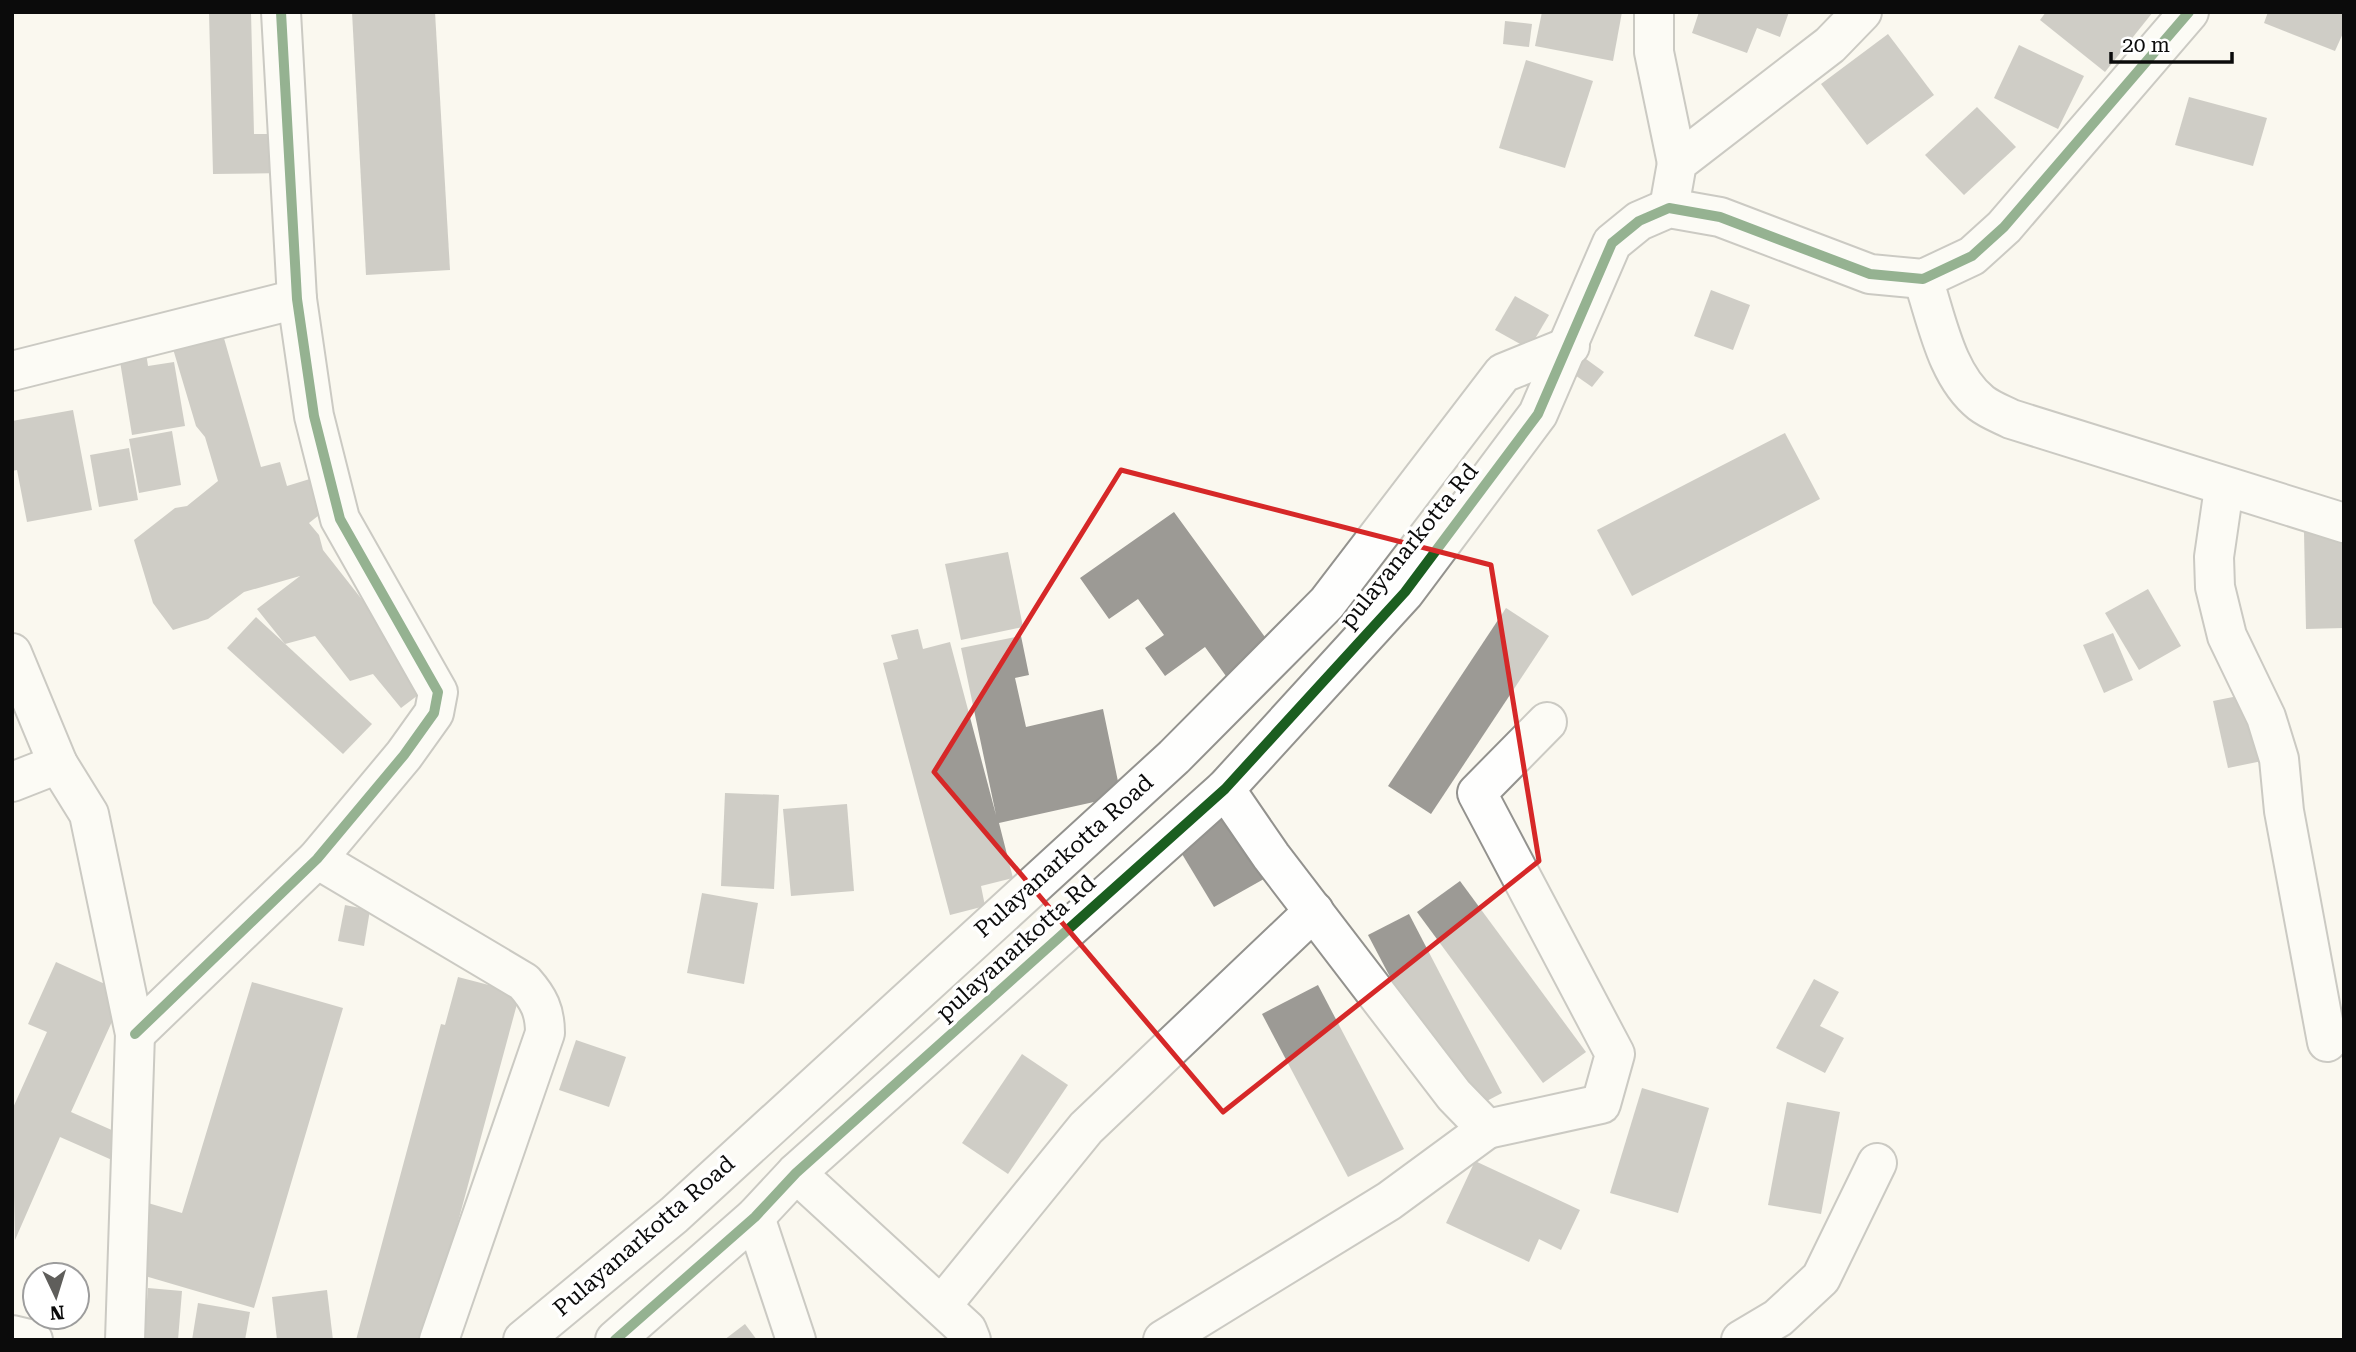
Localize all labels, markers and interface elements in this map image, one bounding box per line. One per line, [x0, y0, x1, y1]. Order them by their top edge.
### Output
scale bar [2111, 21, 2232, 65]
text: 20 m [2122, 33, 2170, 57]
street label: pulayanarkotta Rd [1334, 458, 1484, 634]
street label: Pulayanarkotta Road [969, 769, 1159, 943]
street label: pulayanarkotta Rd [931, 869, 1101, 1027]
street label: Pulayanarkotta Road [548, 1150, 740, 1322]
north arrow [21, 1261, 91, 1331]
text: N [49, 1300, 65, 1324]

